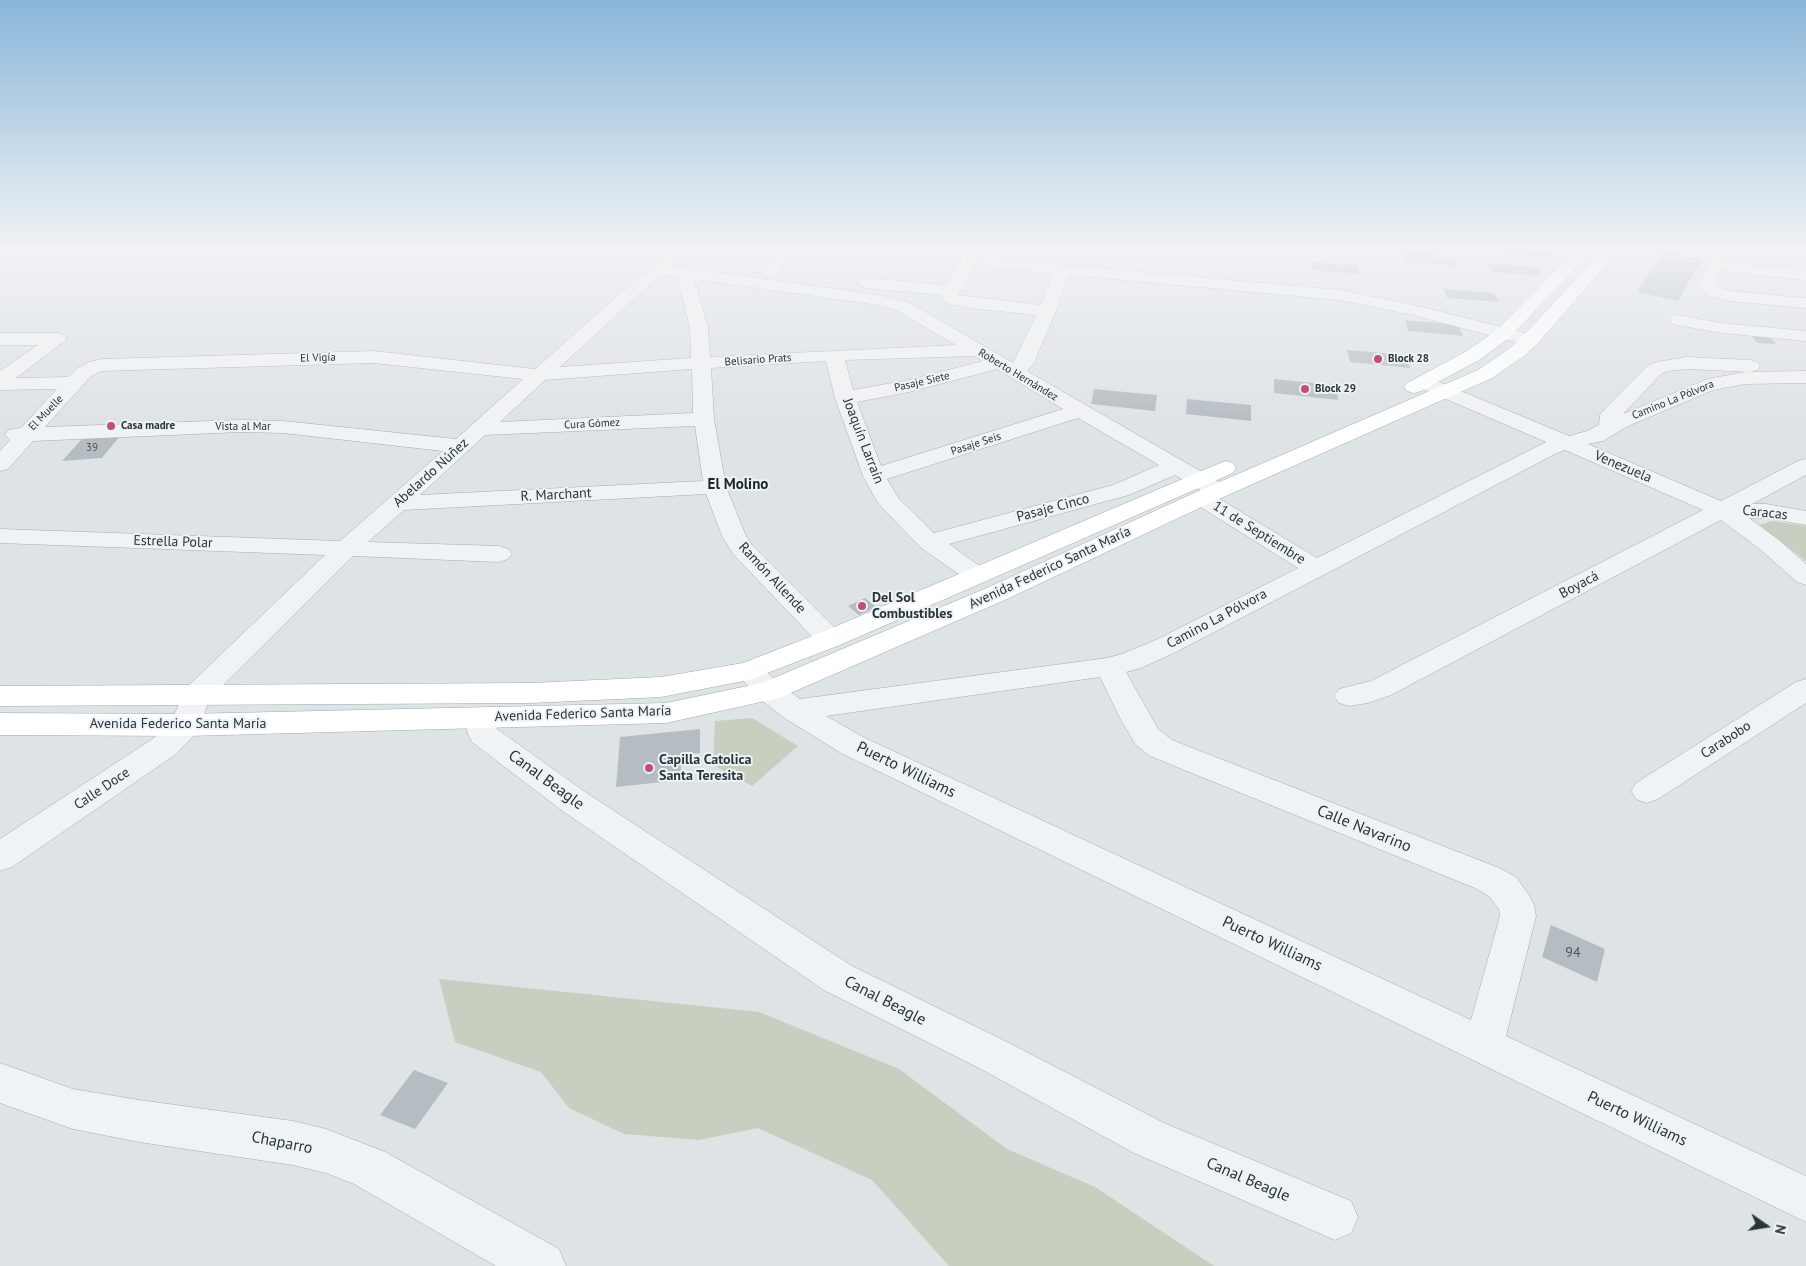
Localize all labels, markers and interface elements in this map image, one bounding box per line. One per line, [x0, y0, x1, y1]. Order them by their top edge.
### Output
street label: Roberto Hernández [976, 346, 1060, 404]
street label: El Vigía [300, 351, 336, 365]
street label: Belisario Prats [724, 351, 792, 369]
place label: Block 28 [1388, 352, 1429, 366]
marker: Block 28 [1372, 353, 1384, 365]
street label: Pasaje Siete [893, 369, 951, 395]
street label: Camino La Pólvora [1630, 378, 1716, 422]
place label: Block 29 [1315, 382, 1356, 396]
marker: Block 29 [1299, 383, 1311, 395]
street label: El Muelle [26, 392, 66, 434]
street label: Joaquín Larraín [839, 396, 887, 486]
street label: Cura Gómez [564, 416, 620, 432]
place label: Casa madre [121, 419, 175, 433]
marker: Casa madre [105, 420, 117, 432]
street label: Vista al Mar [215, 420, 271, 434]
street label: Pasaje Seis [949, 430, 1003, 458]
street label: Abelardo Núñez [390, 435, 472, 511]
house number: 39 [86, 441, 98, 455]
street label: Venezuela [1592, 447, 1654, 487]
district label: El Molino [708, 476, 768, 494]
street label: R. Marchant [520, 485, 592, 505]
street label: Pasaje Cinco [1015, 490, 1091, 526]
street label: 11 de Septiembre [1210, 498, 1308, 568]
street label: Caracas [1741, 502, 1789, 524]
street label: Avenida Federico Santa María [966, 523, 1134, 613]
street label: Estrella Polar [133, 532, 213, 552]
street label: Ramón Allende [735, 539, 809, 617]
street label: Boyacá [1556, 568, 1602, 602]
street label: Camino La Pólvora [1164, 586, 1270, 652]
place label: Del Sol Combustibles [872, 590, 952, 622]
marker: Del Sol Combustibles [856, 600, 868, 612]
street label: Avenida Federico Santa María [494, 703, 672, 725]
street label: Avenida Federico Santa María [90, 716, 266, 732]
street label: Carabobo [1698, 718, 1754, 762]
street label: Puerto Williams [853, 738, 959, 802]
street label: Canal Beagle [504, 746, 588, 814]
place label: Capilla Catolica Santa Teresita [659, 752, 751, 784]
marker: Capilla Catolica Santa Teresita [643, 762, 655, 774]
street label: Calle Doce [71, 764, 133, 814]
street label: Calle Navarino [1314, 801, 1414, 857]
street label: Puerto Williams [1219, 912, 1325, 976]
house number: 94 [1565, 945, 1581, 961]
street label: Canal Beagle [841, 972, 929, 1030]
street label: Puerto Williams [1584, 1087, 1690, 1151]
street label: Chaparro [250, 1128, 314, 1158]
street label: Canal Beagle [1203, 1154, 1293, 1206]
north arrow [1741, 1201, 1791, 1251]
text: N [1771, 1223, 1790, 1236]

